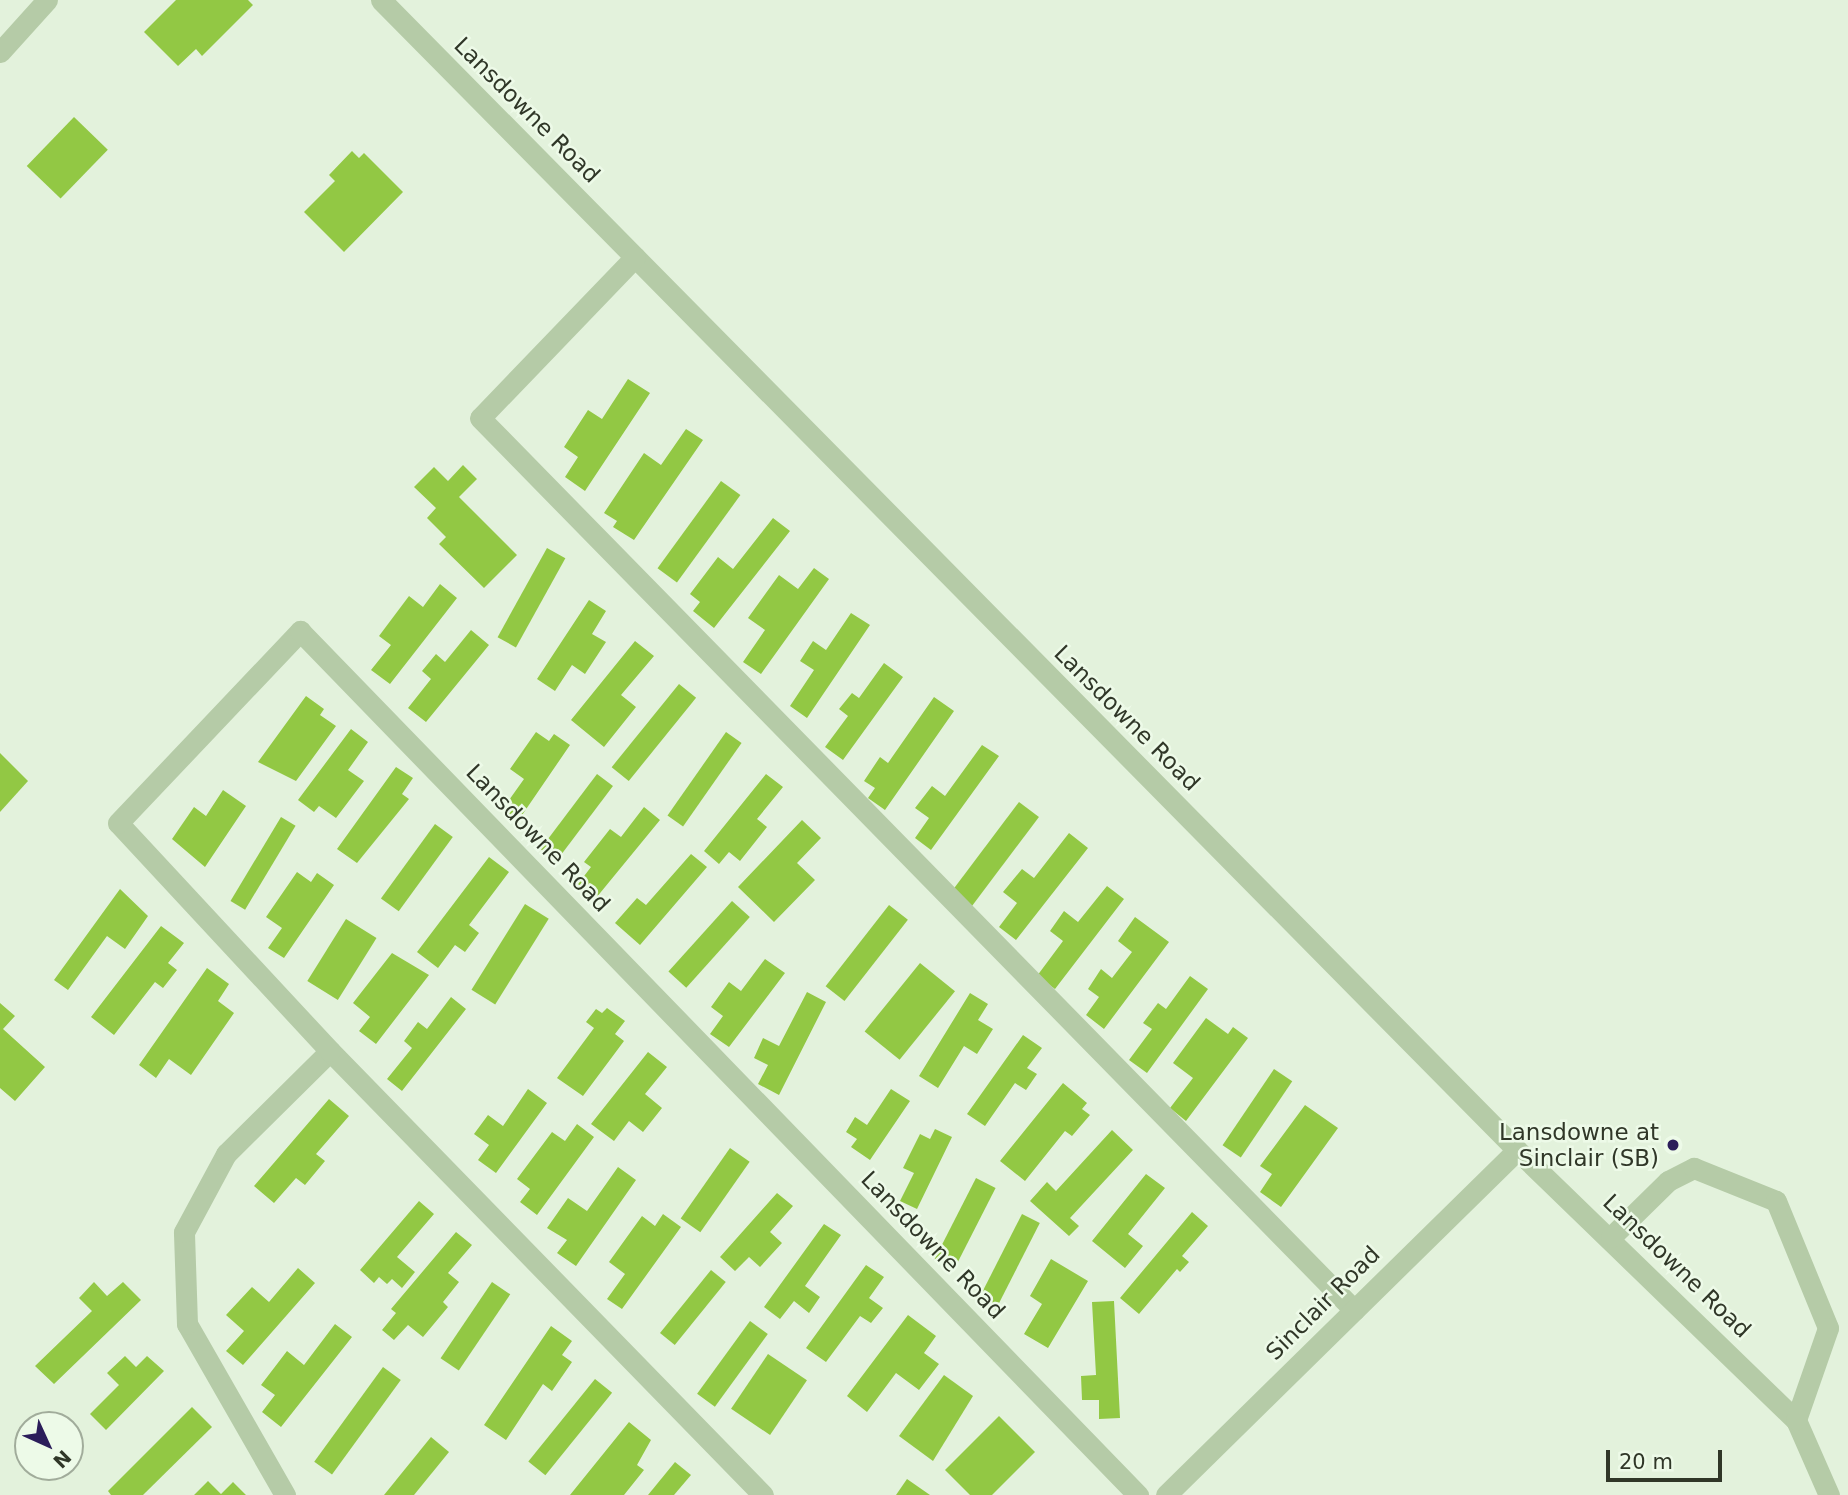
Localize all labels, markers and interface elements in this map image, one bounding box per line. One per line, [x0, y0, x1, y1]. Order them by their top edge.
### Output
street label: Lansdowne Road [448, 31, 606, 189]
street label: Lansdowne Road [1048, 639, 1206, 797]
street label: Lansdowne Road [460, 758, 616, 918]
place label: Lansdowne at Sinclair (SB) [1499, 1118, 1659, 1172]
marker: Lansdowne at Sinclair (SB) [1665, 1137, 1681, 1153]
street label: Lansdowne Road [855, 1165, 1011, 1325]
street label: Lansdowne Road [1597, 1188, 1757, 1344]
street label: Sinclair Road [1260, 1240, 1386, 1366]
north arrow [14, 1411, 84, 1481]
scale bar [1610, 1436, 1726, 1480]
text: N [49, 1446, 76, 1473]
text: 20 m [1619, 1450, 1673, 1474]

